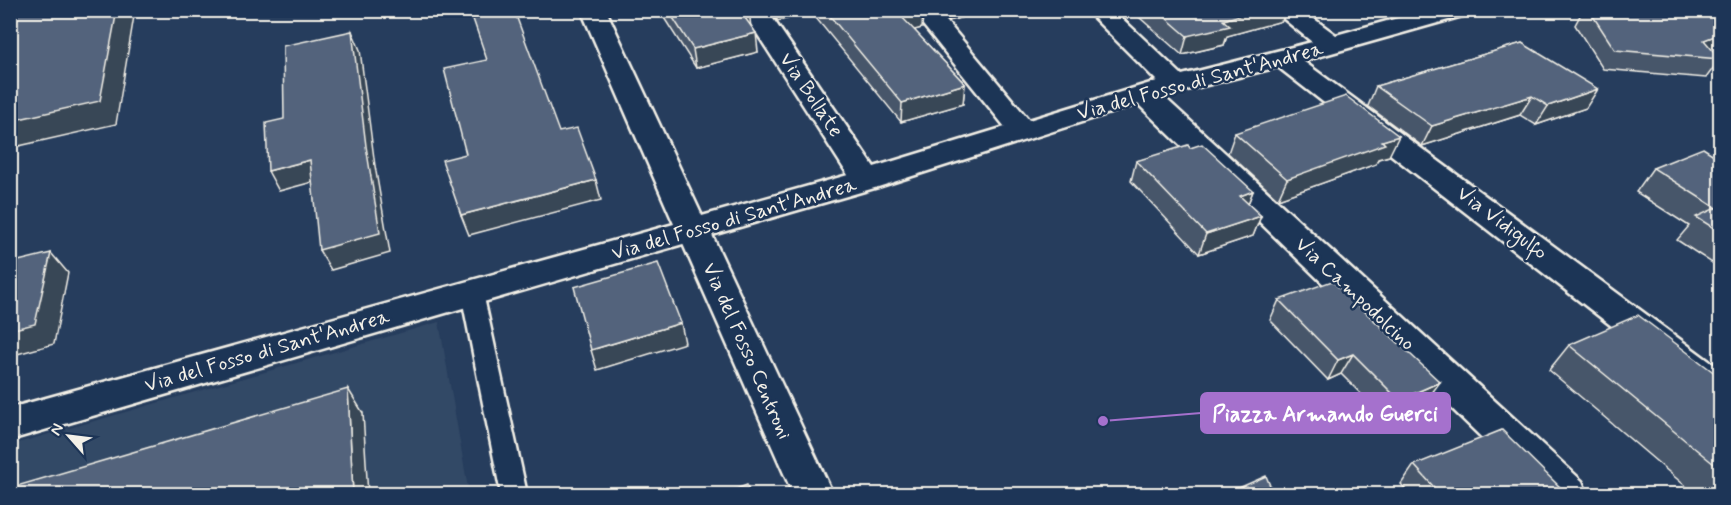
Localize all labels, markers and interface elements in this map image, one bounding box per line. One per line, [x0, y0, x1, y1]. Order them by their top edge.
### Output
street label: Via del Fosso di Sant'Andrea [1074, 35, 1327, 127]
street label: Via Bollate [772, 47, 850, 143]
street label: Via del Fosso di Sant'Andrea [608, 170, 860, 267]
street label: Via Vidigulfo [1450, 180, 1553, 268]
street label: Via Campodolcino [1289, 231, 1421, 357]
street label: Via del Fosso Centroni [695, 258, 799, 444]
street label: Via del Fosso di Sant'Andrea [141, 302, 393, 399]
callout: Piazza Armando Guerci [1201, 393, 1450, 433]
text: Piazza Armando Guerci [1212, 401, 1438, 429]
north arrow [39, 406, 99, 466]
text: N [45, 420, 69, 439]

